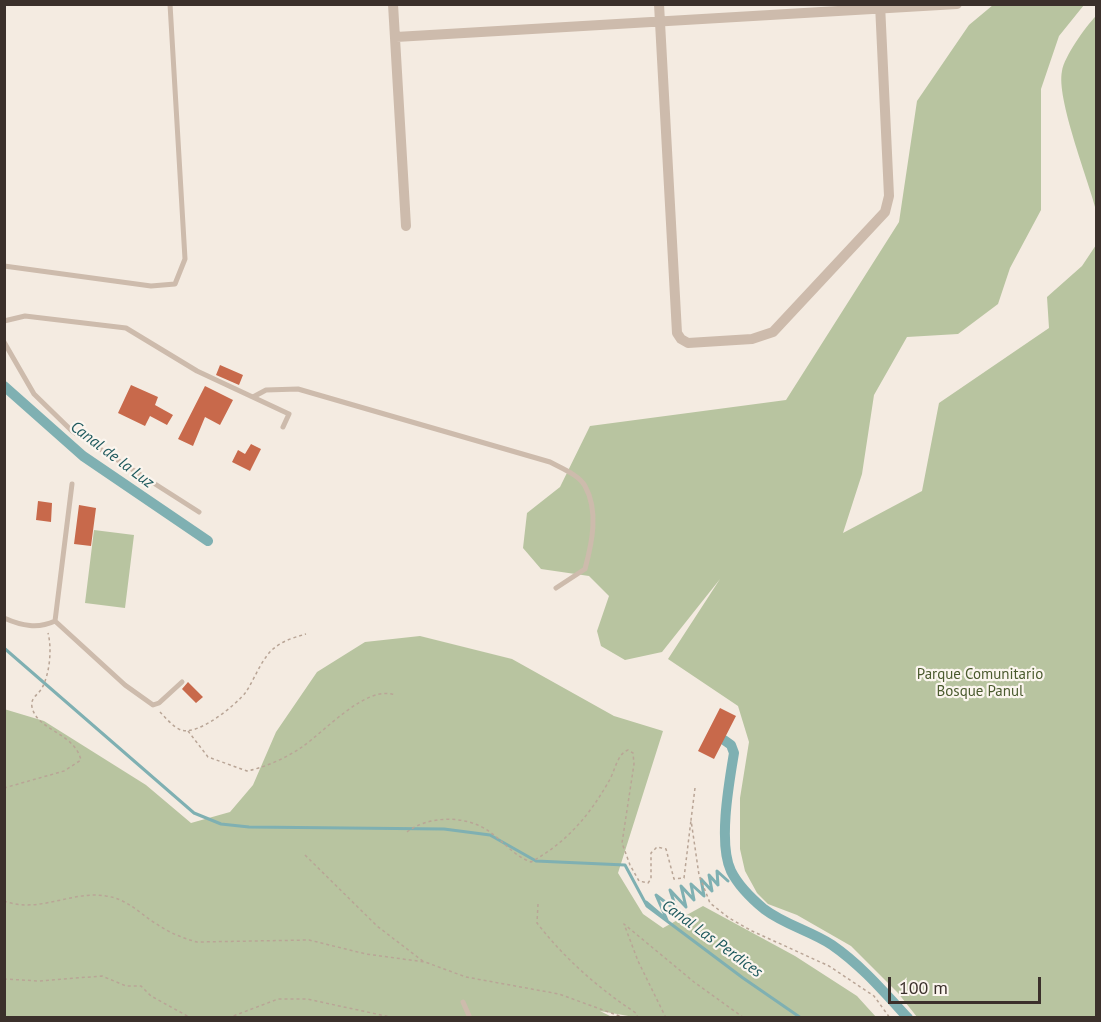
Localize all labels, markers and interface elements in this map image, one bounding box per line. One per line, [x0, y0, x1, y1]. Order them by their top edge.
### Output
water label: Canal de la Luz [66, 417, 158, 493]
park label: Parque Comunitario Bosque Panul [917, 666, 1043, 701]
water label: Canal Las Perdices [658, 896, 766, 982]
scale bar [891, 965, 1044, 1003]
text: 100 m [899, 976, 948, 999]

